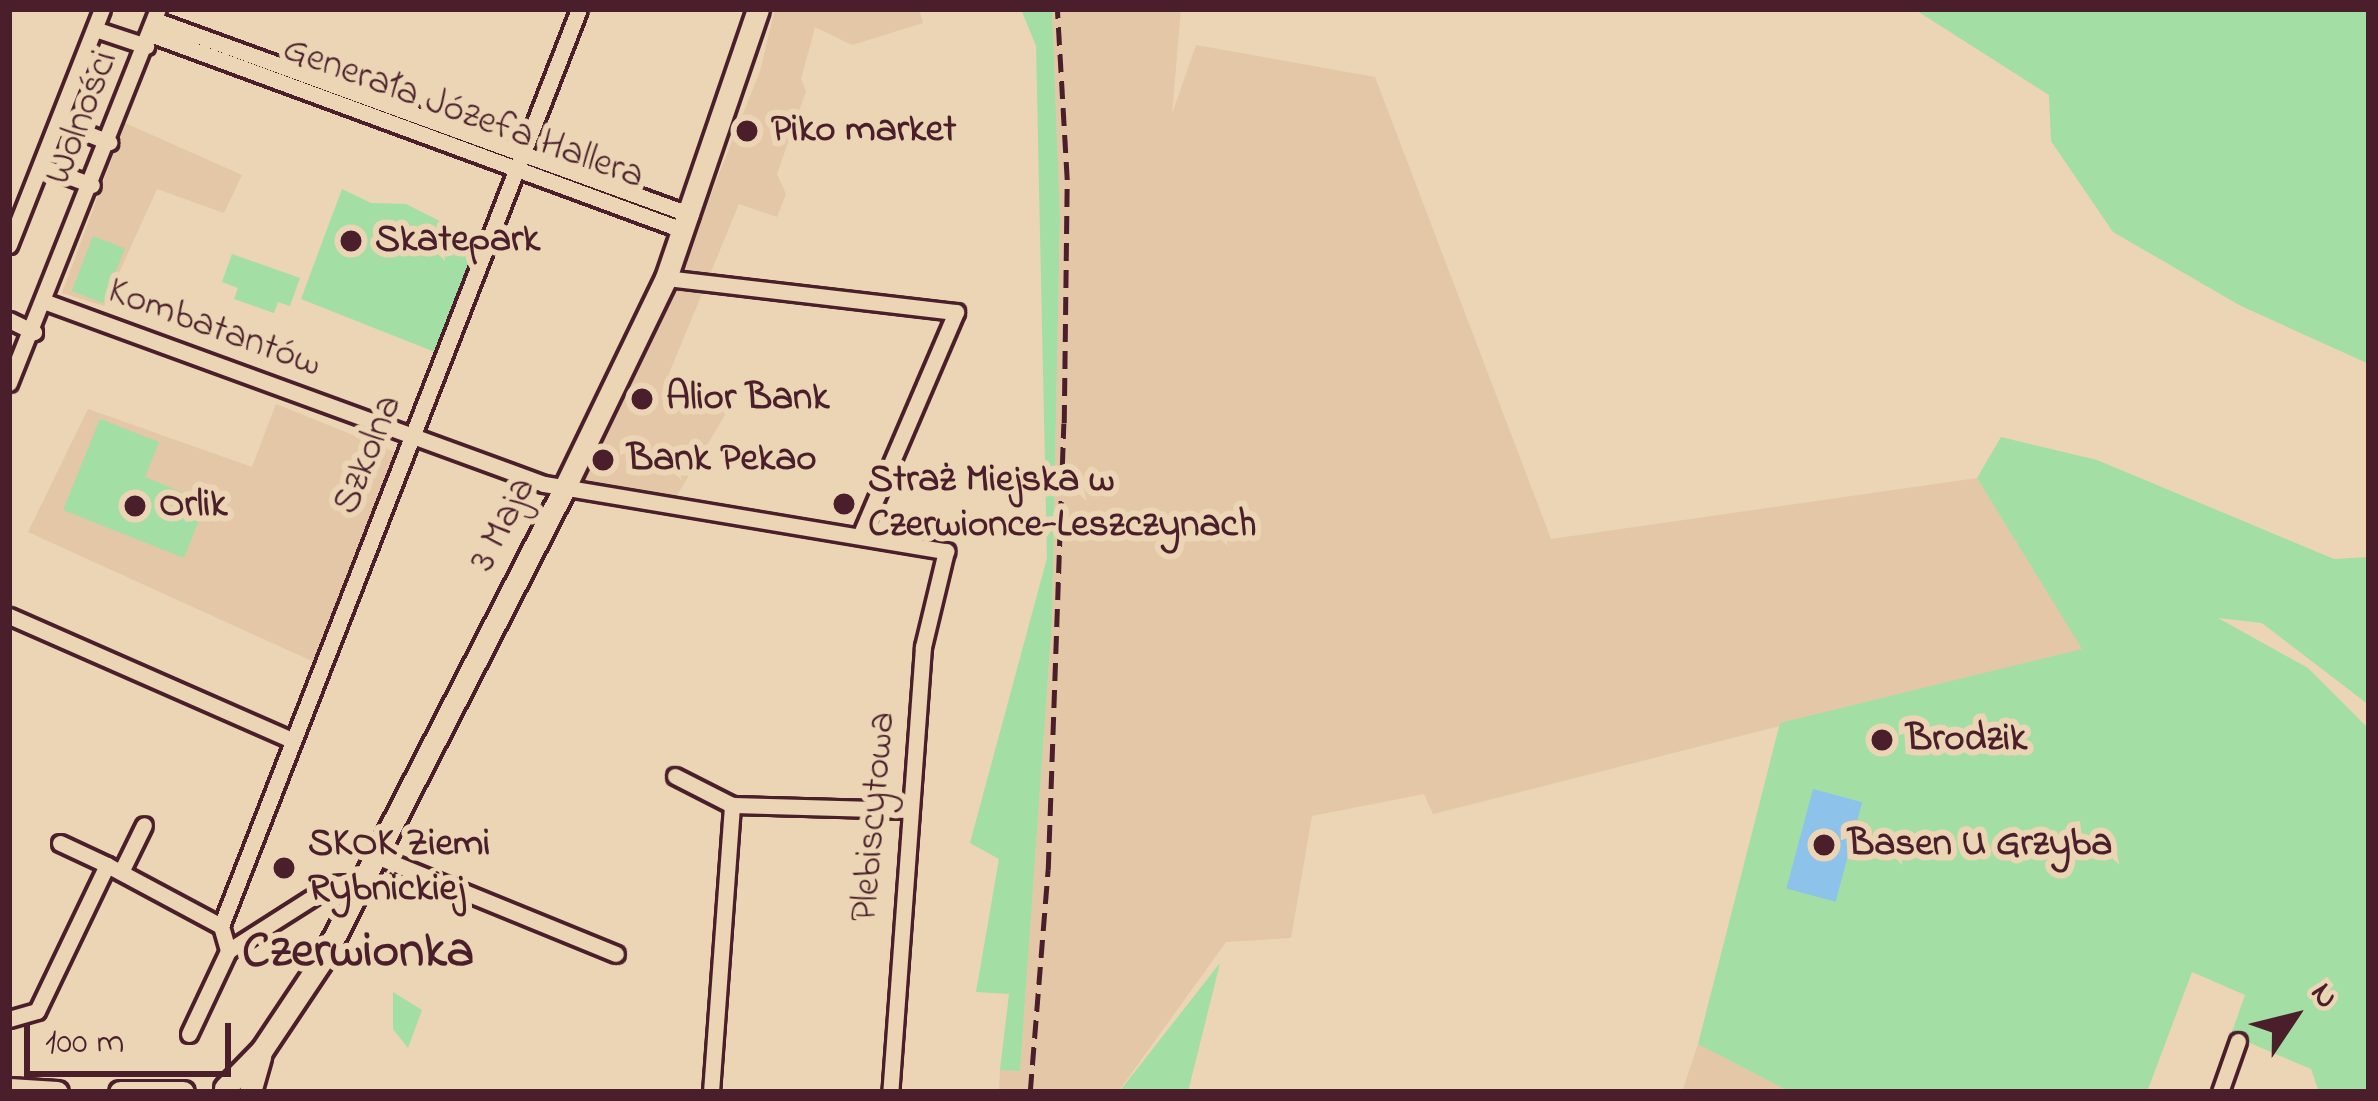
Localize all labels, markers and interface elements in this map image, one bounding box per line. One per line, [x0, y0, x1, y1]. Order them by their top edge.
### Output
street label: Generała Józefa Hallera [276, 27, 650, 201]
street label: Wolności [36, 44, 130, 192]
place label: Piko market [771, 108, 956, 154]
marker: Piko market [734, 118, 760, 144]
place label: Skatepark [375, 218, 540, 264]
marker: Skatepark [338, 228, 364, 254]
street label: Kombatantów [101, 269, 327, 389]
place label: Alior Bank [666, 376, 829, 422]
marker: Alior Bank [629, 386, 655, 412]
street label: Szkolna [324, 389, 414, 521]
place label: Bank Pekao [627, 437, 817, 483]
marker: Bank Pekao [590, 447, 616, 473]
place label: Straż Miejska w Czerwionce-Leszczynach [868, 459, 1256, 550]
street label: 3 Maja [461, 470, 547, 580]
place label: Orlik [159, 483, 227, 529]
marker: Straż Miejska w Czerwionce-Leszczynach [831, 491, 857, 517]
marker: Orlik [122, 493, 148, 519]
street label: Plebiscytowa [843, 710, 907, 924]
place label: Brodzik [1906, 717, 2027, 763]
marker: Brodzik [1869, 727, 1895, 753]
place label: Basen U Grzyba [1848, 822, 2112, 868]
place label: SKOK Ziemi Rybnickiej [308, 823, 490, 914]
marker: Basen U Grzyba [1811, 832, 1837, 858]
marker: SKOK Ziemi Rybnickiej [271, 855, 297, 881]
district label: Czerwionka [242, 922, 474, 984]
north arrow [2234, 957, 2354, 1077]
text: N [2297, 973, 2350, 1019]
scale bar [30, 999, 237, 1073]
text: 100 m [45, 1017, 125, 1070]

